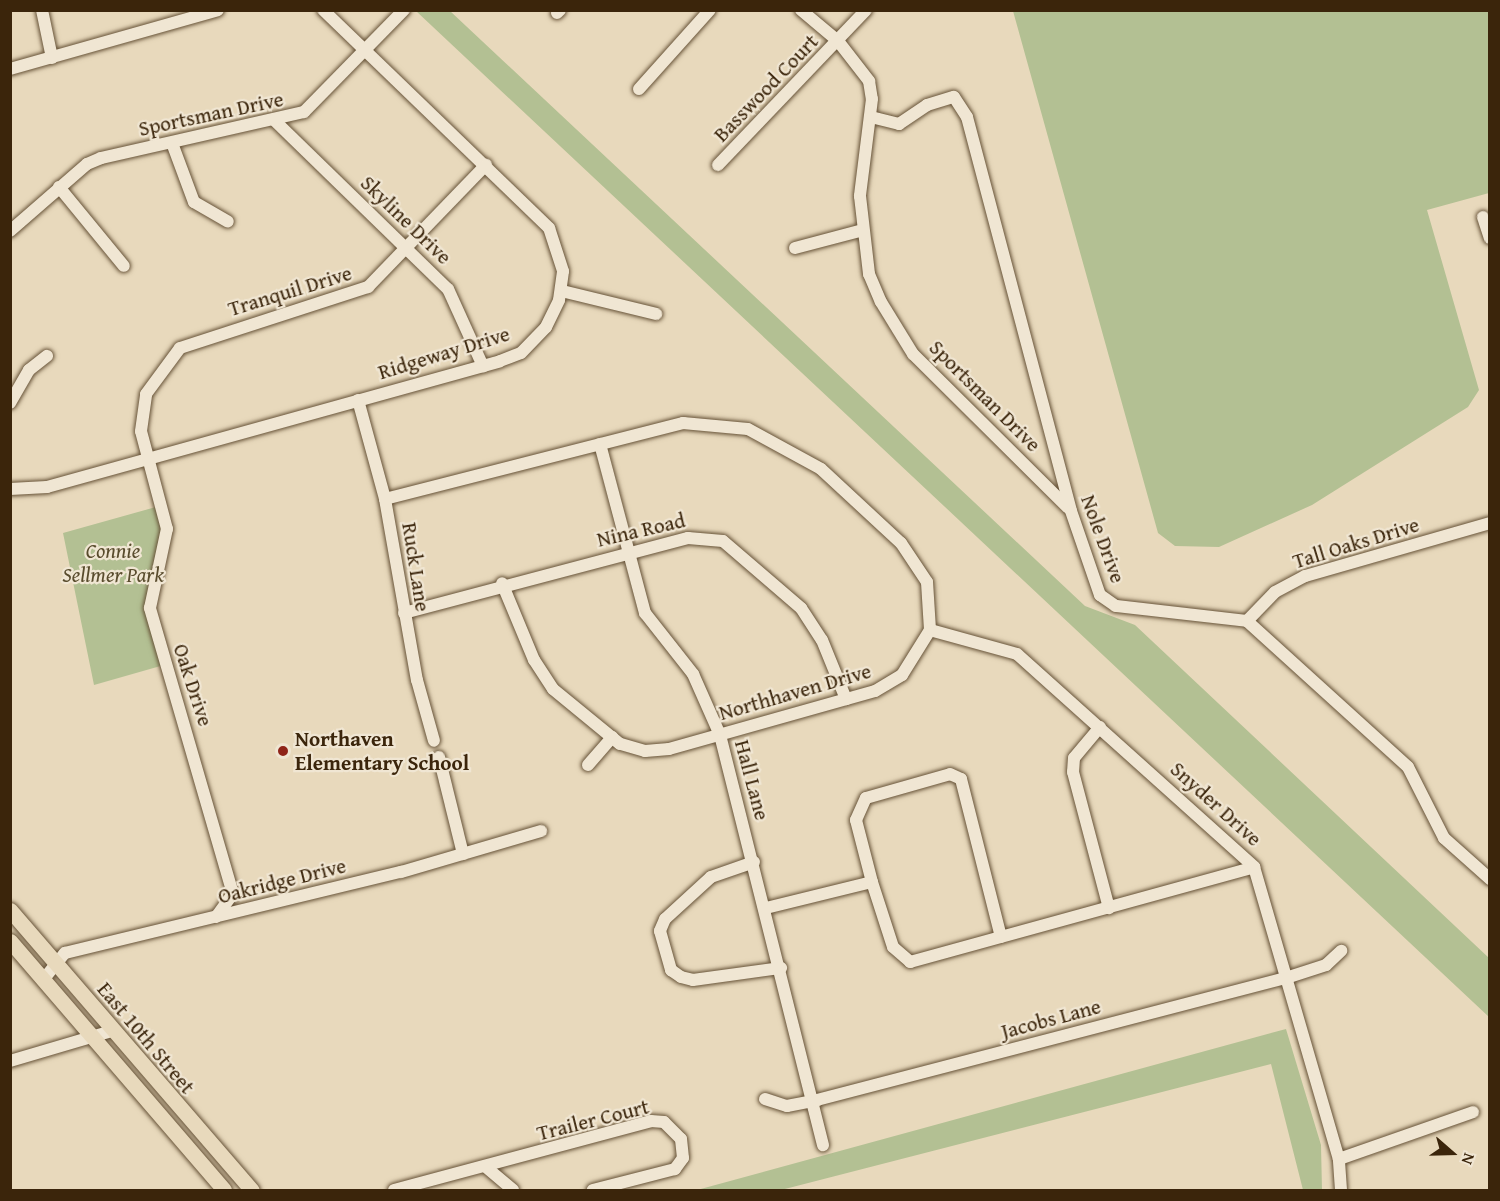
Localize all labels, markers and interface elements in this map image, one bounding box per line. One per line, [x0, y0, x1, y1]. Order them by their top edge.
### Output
street label: Basswood Court [708, 29, 824, 147]
street label: Sportsman Drive [136, 86, 286, 142]
street label: Skyline Drive [355, 170, 457, 270]
street label: Tranquil Drive [225, 260, 355, 322]
street label: Ridgeway Drive [375, 321, 513, 385]
street label: Sportsman Drive [924, 335, 1046, 457]
street label: Nole Drive [1075, 491, 1131, 587]
street label: Nina Road [594, 508, 688, 552]
street label: Tall Oaks Drive [1290, 512, 1422, 574]
street label: Ruck Lane [397, 521, 435, 613]
park label: Connie Sellmer Park [62, 538, 164, 588]
street label: Oak Drive [168, 641, 218, 729]
street label: Northhaven Drive [716, 658, 874, 726]
place label: Northaven Elementary School [295, 726, 469, 776]
street label: Hall Lane [729, 737, 775, 823]
marker: Northaven Elementary School [276, 744, 290, 758]
street label: Snyder Drive [1165, 757, 1267, 851]
street label: Oakridge Drive [215, 853, 349, 909]
street label: East 10th Street [92, 977, 200, 1099]
street label: Jacobs Lane [998, 994, 1104, 1044]
street label: Trailer Court [534, 1094, 652, 1146]
north arrow [1422, 1123, 1482, 1183]
text: N [1456, 1150, 1482, 1168]

